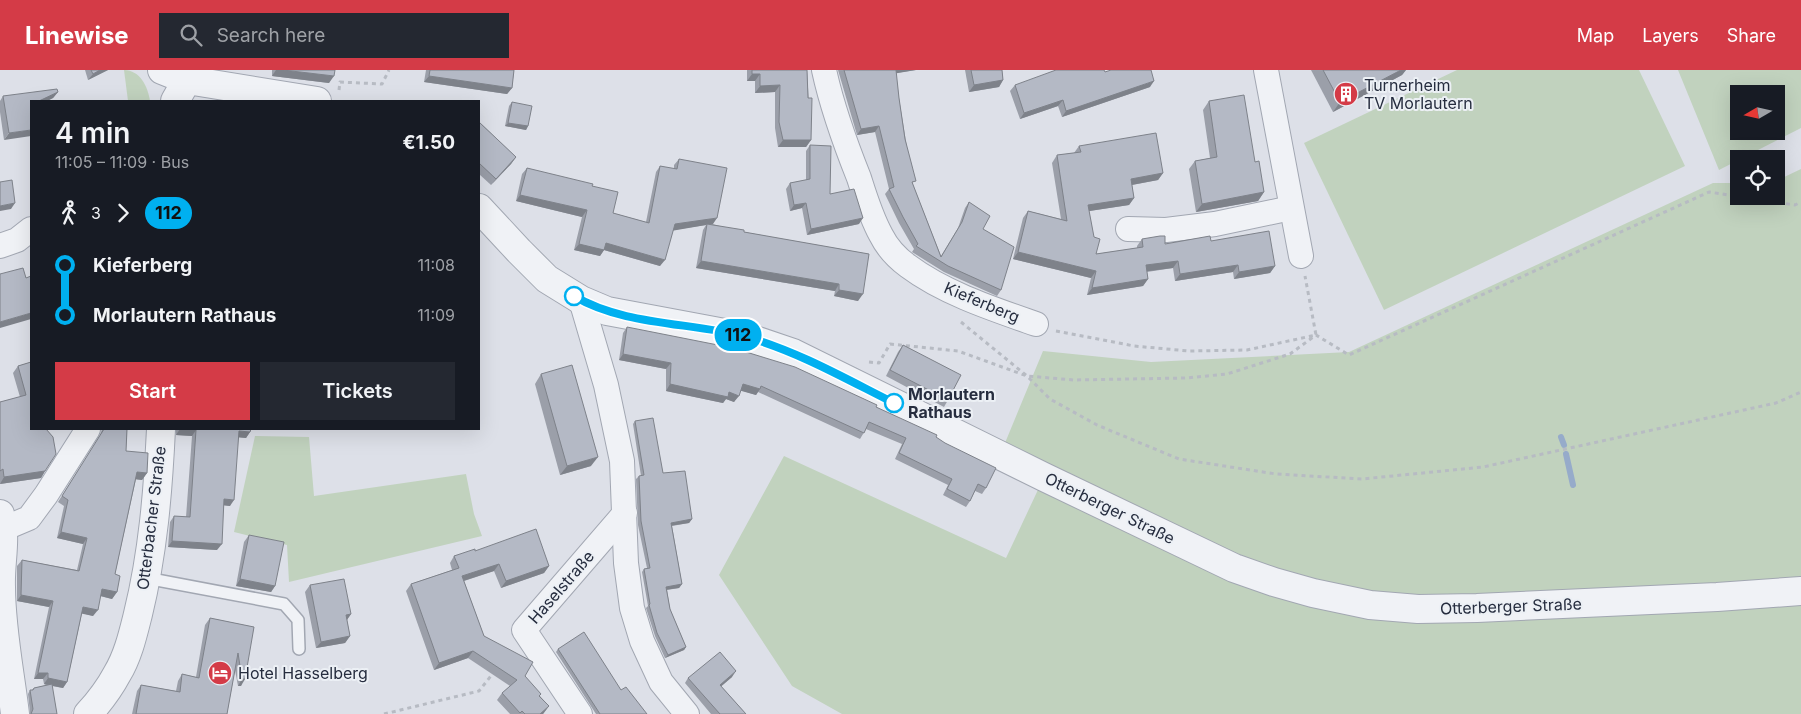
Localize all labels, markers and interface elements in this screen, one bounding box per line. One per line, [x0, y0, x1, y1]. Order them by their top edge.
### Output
search box [159, 13, 509, 58]
text: Linewise [25, 21, 129, 50]
icon: search [177, 21, 205, 49]
text: Search here [217, 24, 325, 47]
text: Map [1577, 25, 1614, 46]
text: Layers [1642, 25, 1699, 46]
text: Share [1727, 25, 1776, 46]
place label: Turnerheim TV Morlautern [1364, 75, 1473, 113]
building icon: Turnerheim TV Morlautern [1333, 81, 1359, 107]
north arrow [1730, 85, 1785, 140]
map controls [1730, 85, 1785, 205]
text: 4 min [55, 116, 130, 150]
text: €1.50 [403, 131, 455, 154]
button: locate [1730, 150, 1785, 205]
text: 11:05 – 11:09 · Bus [55, 152, 189, 172]
icon: walk [55, 199, 83, 227]
icon: forward [109, 199, 137, 227]
text: 112 [155, 202, 182, 223]
text: 3 [91, 203, 101, 223]
text: Kieferberg [93, 254, 192, 277]
text: 11:08 [417, 255, 455, 275]
street label: Kieferberg [941, 277, 1023, 327]
unlabelled marker [564, 286, 584, 306]
text: Morlautern Rathaus [93, 304, 276, 327]
text: 11:09 [417, 305, 455, 325]
line badge: 112 [709, 319, 767, 351]
text: 112 [725, 324, 751, 345]
button: Start [55, 362, 250, 420]
button: Tickets [260, 362, 455, 420]
place label: Morlautern Rathaus [908, 384, 995, 422]
marker: Morlautern Rathaus [884, 393, 904, 413]
street label: Otterbacher Straße [132, 445, 170, 591]
street label: Otterberger Straße [1042, 468, 1178, 548]
street label: Haselstraße [524, 546, 598, 628]
street label: Otterberger Straße [1440, 594, 1582, 618]
hotel icon: Hotel Hasselberg [207, 660, 233, 686]
place label: Hotel Hasselberg [238, 663, 368, 683]

